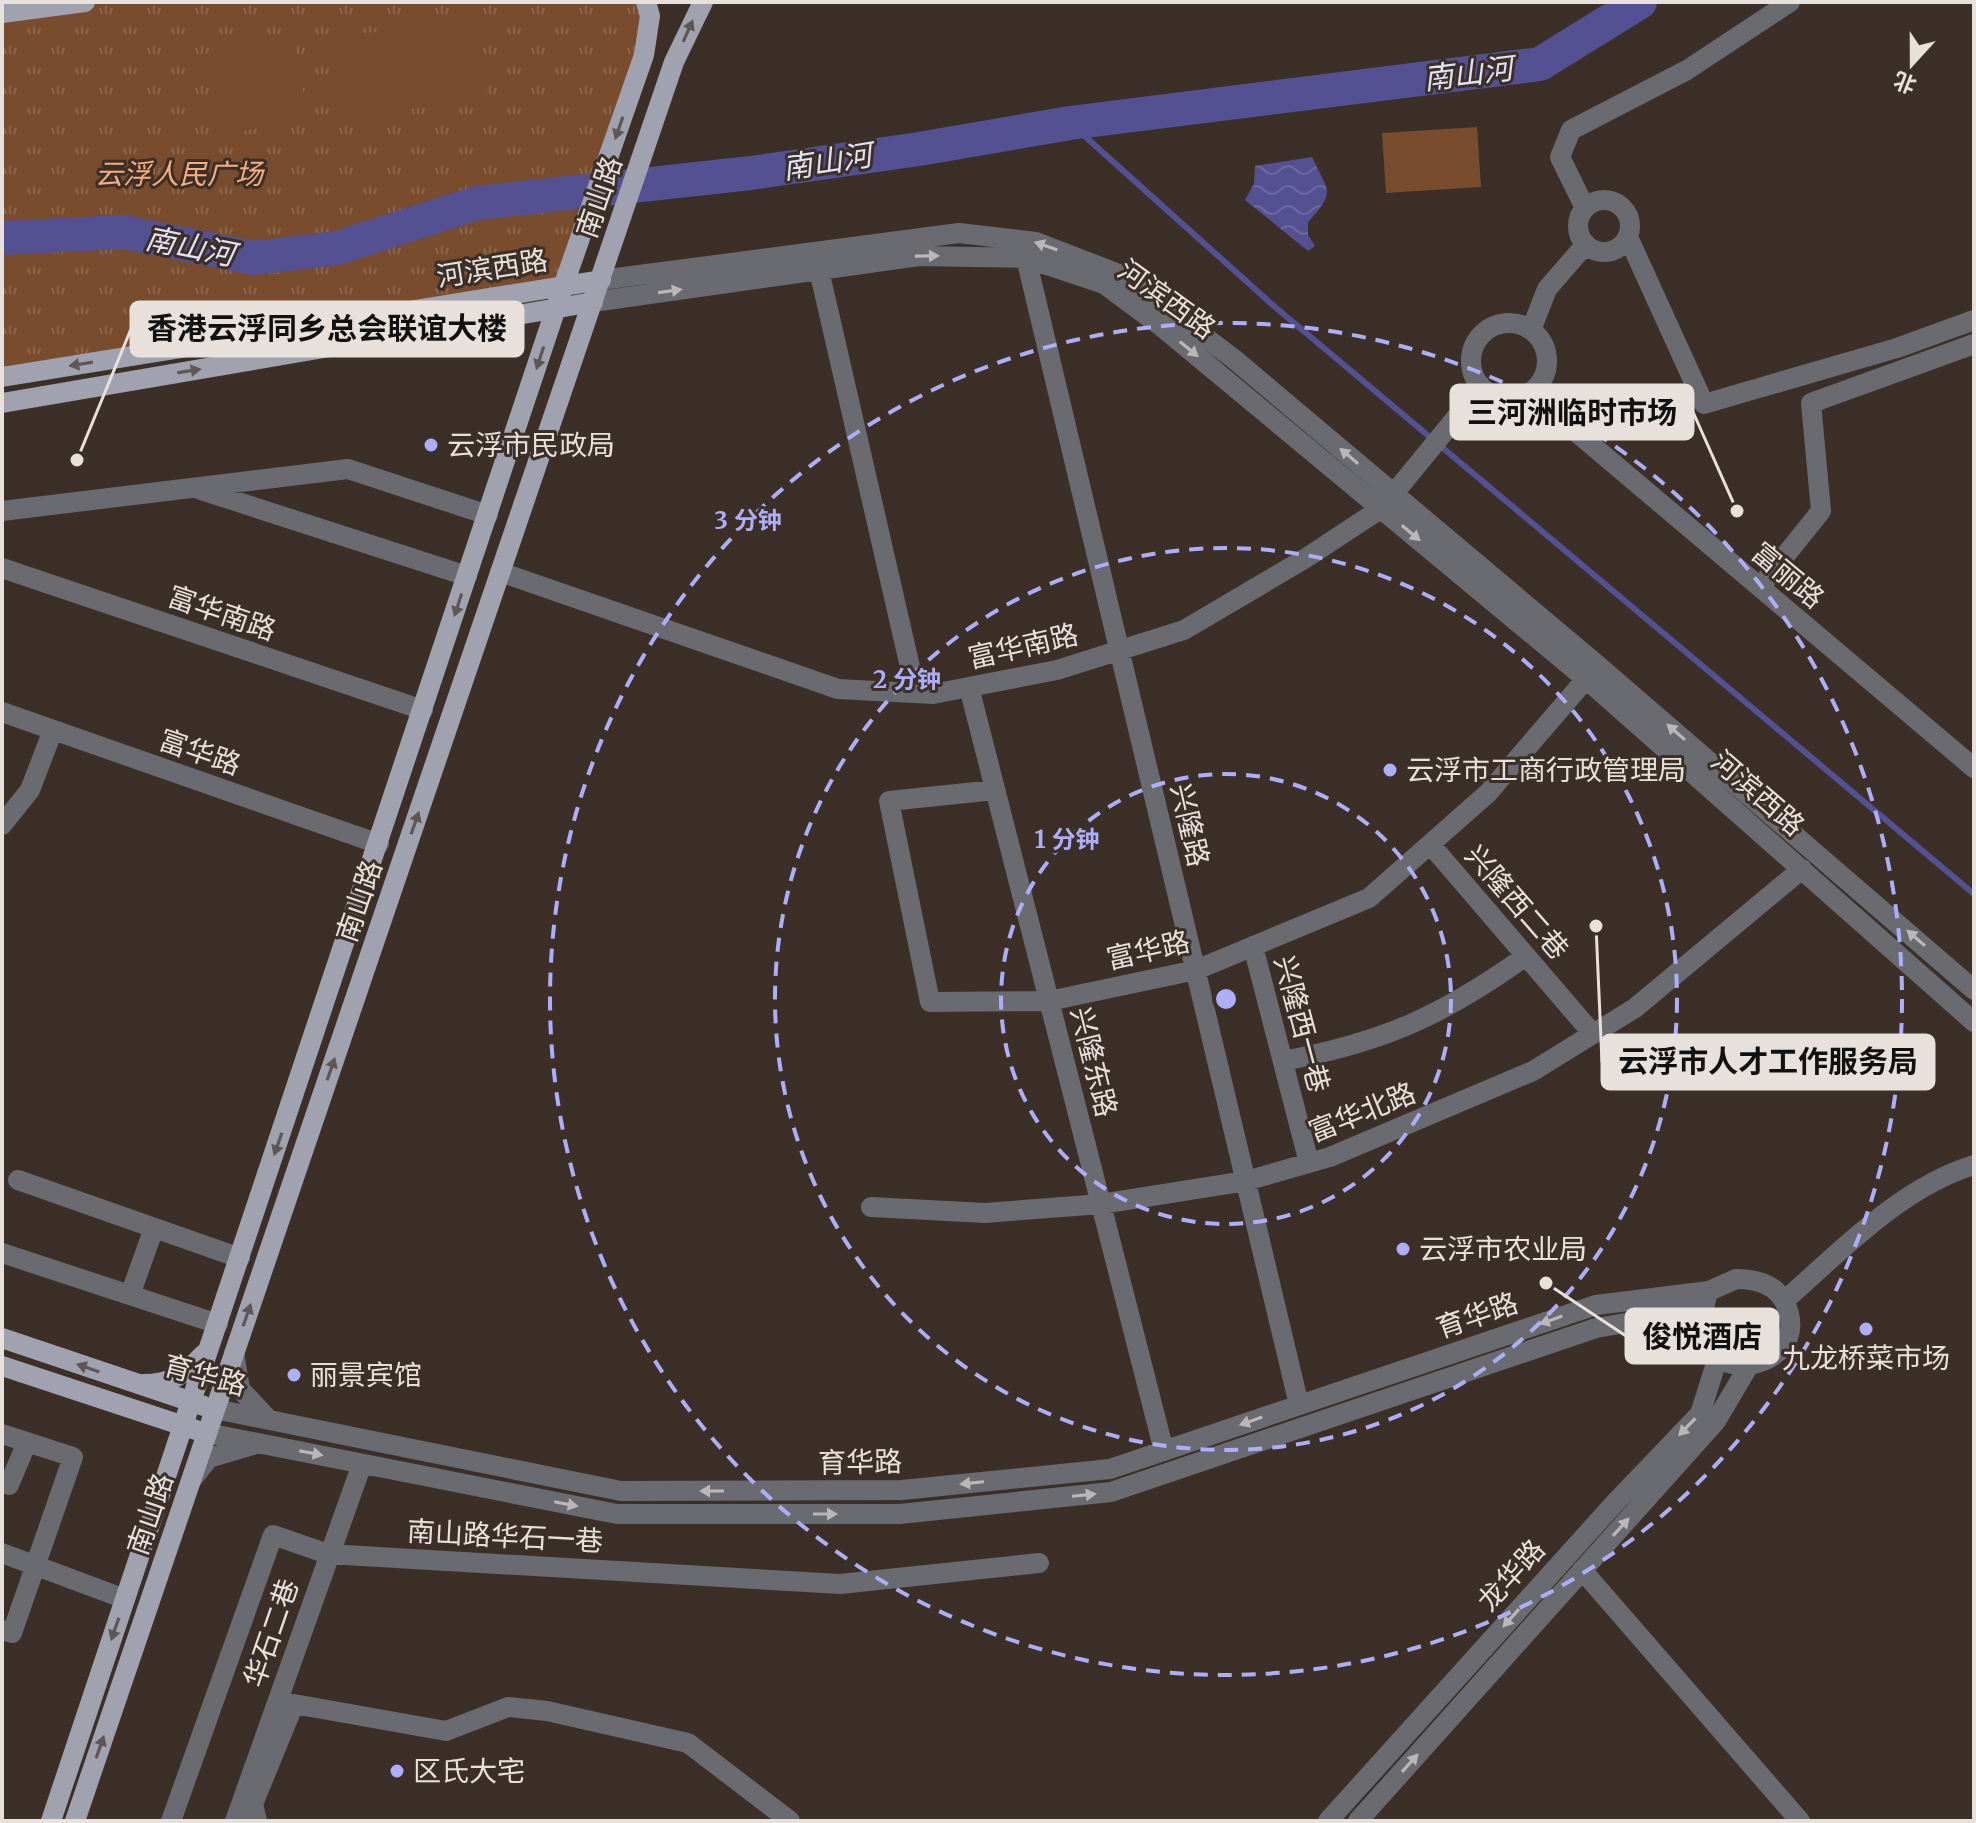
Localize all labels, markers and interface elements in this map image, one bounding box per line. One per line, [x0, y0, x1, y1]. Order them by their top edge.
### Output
one-way arrow [681, 20, 695, 43]
north arrow [1872, 24, 1952, 104]
water label: 南山河 [1421, 48, 1520, 97]
text: 北 [1890, 66, 1920, 100]
one-way arrow [612, 117, 624, 141]
water label: 南山河 [780, 134, 879, 187]
street label: 南山路 [568, 151, 630, 243]
park label: 云浮人民广场 [95, 156, 265, 192]
water label: 南山河 [142, 219, 243, 274]
one-way arrow [1033, 240, 1057, 252]
street label: 河滨西路 [434, 241, 550, 295]
one-way arrow [915, 250, 940, 263]
street label: 河滨西路 [1111, 252, 1223, 346]
one-way arrow [658, 284, 683, 297]
callout: 香港云浮同乡总会联谊大楼 [131, 302, 523, 356]
text: 香港云浮同乡总会联谊大楼 [147, 309, 507, 347]
one-way arrow [1179, 340, 1199, 357]
one-way arrow [533, 347, 545, 371]
one-way arrow [68, 358, 93, 371]
one-way arrow [177, 364, 202, 377]
callout: 三河洲临时市场 [1451, 385, 1693, 439]
text: 三河洲临时市场 [1467, 393, 1677, 431]
place label: 云浮市民政局 [447, 427, 615, 463]
marker: 云浮市民政局 [422, 436, 440, 454]
one-way arrow [1339, 448, 1359, 465]
text: 3 分钟 [714, 505, 782, 536]
one-way arrow [1401, 524, 1421, 541]
street label: 富丽路 [1744, 534, 1832, 616]
street label: 富华南路 [163, 578, 281, 648]
one-way arrow [451, 594, 463, 618]
street label: 富华南路 [964, 616, 1082, 676]
text: 2 分钟 [873, 664, 941, 695]
street label: 富华路 [154, 721, 246, 783]
one-way arrow [1666, 724, 1686, 741]
street label: 河滨西路 [1704, 743, 1812, 843]
place label: 云浮市工商行政管理局 [1406, 752, 1686, 788]
marker: 云浮市工商行政管理局 [1381, 761, 1399, 779]
street label: 兴隆路 [1163, 780, 1217, 870]
one-way arrow [409, 811, 421, 835]
text: 1 分钟 [1035, 824, 1099, 855]
street label: 兴隆西二巷 [1457, 837, 1577, 967]
street label: 南山路 [328, 855, 390, 947]
street label: 富华路 [1103, 923, 1193, 977]
one-way arrow [1906, 930, 1926, 947]
street label: 兴隆西一巷 [1266, 952, 1338, 1096]
centre of rings [1212, 985, 1240, 1013]
street label: 兴隆东路 [1063, 1003, 1125, 1121]
callout: 云浮市人才工作服务局 [1602, 1035, 1934, 1089]
text: 云浮市人才工作服务局 [1618, 1042, 1918, 1080]
one-way arrow [325, 1057, 337, 1081]
street label: 富华北路 [1303, 1074, 1421, 1150]
one-way arrow [272, 1132, 284, 1156]
place label: 云浮市农业局 [1419, 1231, 1587, 1267]
marker: 云浮市农业局 [1394, 1240, 1412, 1258]
street label: 育华路 [1431, 1284, 1523, 1346]
one-way arrow [242, 1303, 254, 1327]
callout: 俊悦酒店 [1626, 1309, 1778, 1363]
one-way arrow [1538, 1314, 1562, 1327]
text: 俊悦酒店 [1642, 1317, 1762, 1355]
marker: 九龙桥菜市场 [1857, 1320, 1875, 1338]
place label: 九龙桥菜市场 [1782, 1340, 1950, 1376]
street label: 育华路 [160, 1347, 250, 1403]
place label: 丽景宾馆 [310, 1357, 422, 1393]
one-way arrow [76, 1361, 100, 1373]
marker: 丽景宾馆 [285, 1366, 303, 1384]
one-way arrow [1239, 1416, 1263, 1428]
one-way arrow [1678, 1417, 1697, 1436]
street label: 育华路 [818, 1443, 902, 1481]
one-way arrow [299, 1448, 324, 1460]
street label: 南山路 [119, 1468, 181, 1560]
one-way arrow [959, 1477, 984, 1490]
one-way arrow [699, 1484, 724, 1497]
one-way arrow [1072, 1488, 1097, 1501]
one-way arrow [554, 1498, 579, 1511]
one-way arrow [813, 1508, 838, 1520]
street label: 南山路华石一巷 [406, 1513, 604, 1559]
one-way arrow [1611, 1518, 1629, 1537]
street label: 龙华路 [1470, 1532, 1552, 1618]
street label: 华石二巷 [236, 1574, 306, 1692]
one-way arrow [1502, 1609, 1520, 1628]
one-way arrow [109, 1618, 121, 1642]
one-way arrow [95, 1735, 107, 1759]
place label: 区氏大宅 [413, 1753, 525, 1789]
one-way arrow [1401, 1753, 1418, 1773]
marker: 区氏大宅 [388, 1762, 406, 1780]

